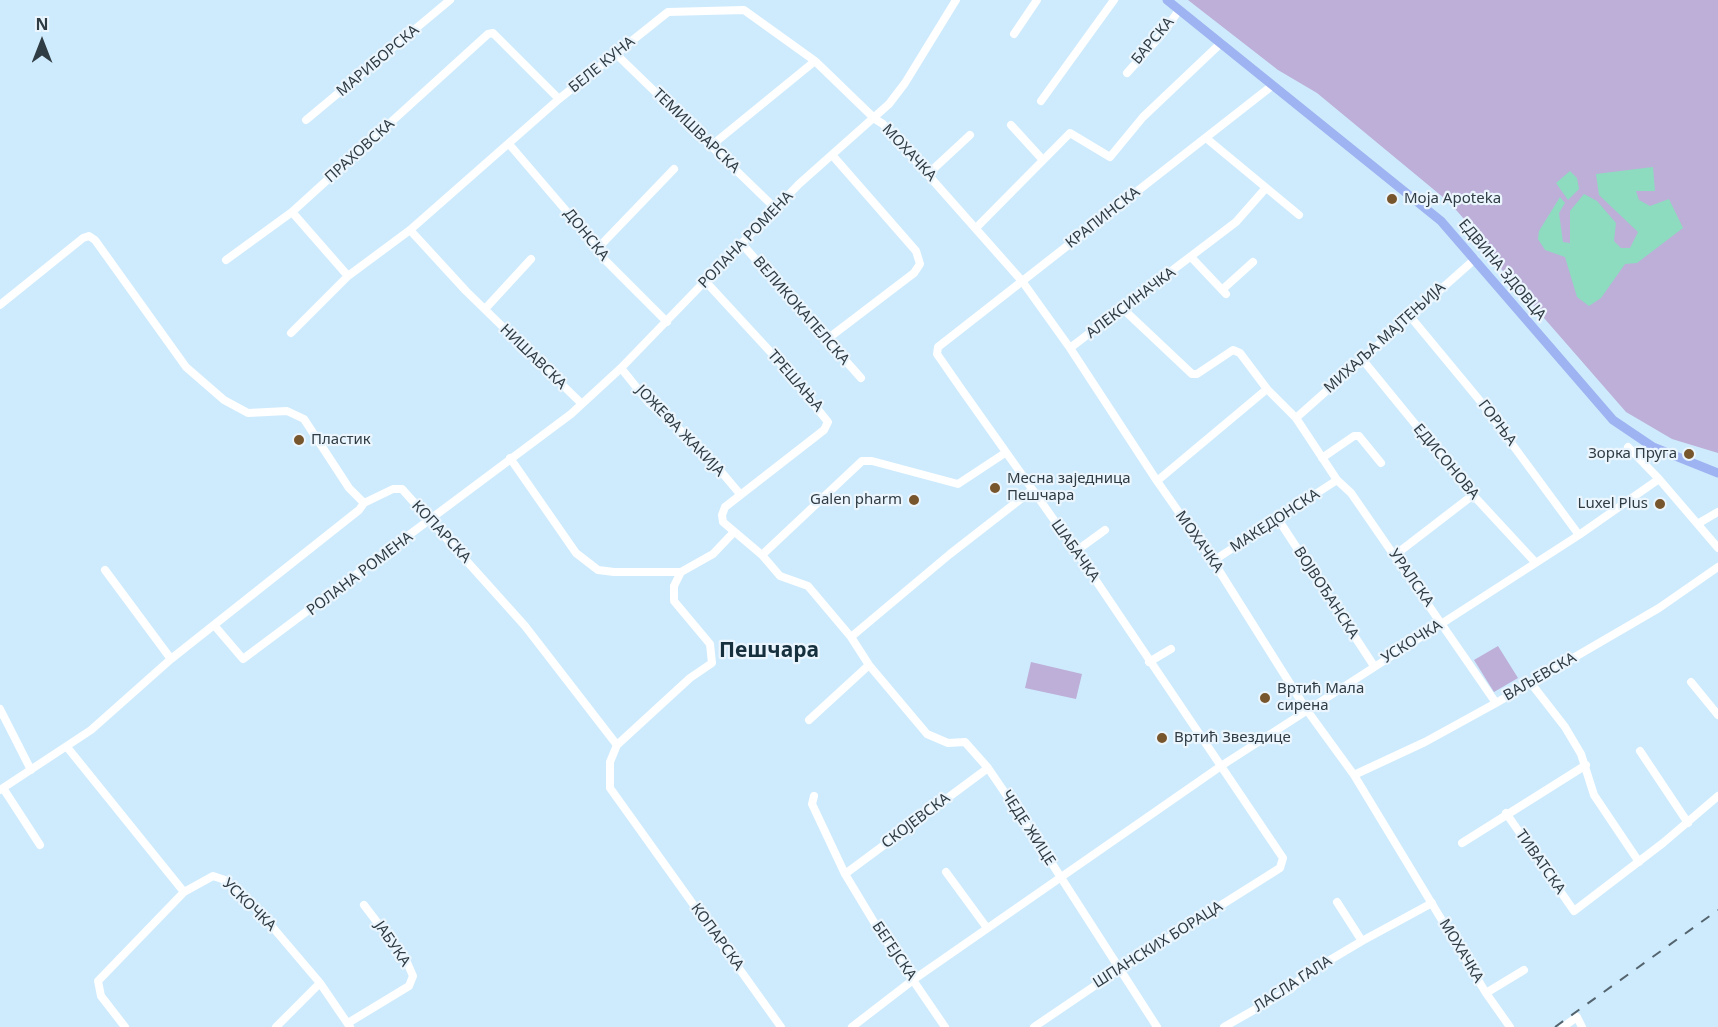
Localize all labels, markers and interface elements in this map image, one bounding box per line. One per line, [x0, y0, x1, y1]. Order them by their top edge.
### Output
north arrow [12, 12, 72, 72]
text: N [35, 13, 49, 35]
street label: БАРСКА [1128, 14, 1178, 68]
street label: МАРИБОРСКА [333, 21, 423, 101]
street label: БЕЛЕ КУНА [565, 33, 639, 97]
street label: ТЕМИШВАРСКА [649, 85, 743, 177]
street label: ПРАХОВСКА [322, 115, 398, 187]
street label: МОХАЧКА [878, 121, 940, 185]
street label: КРАПИНСКА [1062, 183, 1144, 253]
street label: РОЛАНА РОМЕНА [695, 188, 797, 292]
place label: Moja Apoteka [1404, 190, 1501, 208]
marker: Moja Apoteka [1385, 192, 1399, 206]
street label: ДОНСКА [559, 205, 613, 265]
street label: ЕДВИНА ЗДОВЦА [1454, 216, 1550, 324]
street label: ВЕЛИКОКАПЕЛСКА [749, 253, 853, 369]
street label: АЛЕКСИНАЧКА [1083, 264, 1179, 342]
street label: МИХАЉА МАЈТЕЊИЈА [1321, 279, 1449, 397]
street label: НИШАВСКА [496, 321, 570, 393]
street label: ТРЕШАЊА [763, 346, 827, 416]
street label: ЈОЖЕФА ЖАКИЈА [632, 382, 728, 480]
street label: ГОРЊА [1474, 396, 1520, 450]
street label: ЕДИСОНОВА [1409, 421, 1483, 503]
place label: Пластик [311, 431, 371, 449]
marker: Пластик [292, 433, 306, 447]
place label: Зорка Пруга [1588, 445, 1677, 463]
marker: Зорка Пруга [1682, 447, 1696, 461]
place label: Месна заједница Пешчара [1007, 470, 1131, 505]
marker: Месна заједница Пешчара [988, 481, 1002, 495]
street label: МАКЕДОНСКА [1227, 485, 1323, 557]
place label: Galen pharm [810, 491, 902, 509]
marker: Galen pharm [907, 493, 921, 507]
place label: Luxel Plus [1578, 495, 1648, 513]
street label: КОПАРСКА [408, 497, 474, 567]
marker: Luxel Plus [1653, 497, 1667, 511]
street label: МОХАЧКА [1171, 508, 1227, 576]
street label: ШАБАЧКА [1047, 516, 1103, 586]
street label: РОЛАНА РОМЕНА [303, 528, 417, 620]
street label: ВОЈВОЂАНСКА [1290, 544, 1362, 642]
street label: УРАЛСКА [1385, 546, 1437, 610]
street label: УСКОЧКА [1378, 616, 1446, 668]
district label: Пешчара [719, 638, 819, 664]
street label: ВАЉЕВСКА [1500, 649, 1580, 705]
place label: Вртић Мала сирена [1277, 680, 1364, 715]
marker: Вртић Мала сирена [1258, 691, 1272, 705]
place label: Вртић Звездице [1174, 729, 1291, 747]
marker: Вртић Звездице [1155, 731, 1169, 745]
street label: ЧЕДЕ ЖИЦЕ [997, 787, 1059, 869]
street label: СКОЈЕВСКА [878, 789, 954, 853]
street label: ТИВАТСКА [1511, 826, 1569, 898]
street label: УСКОЧКА [218, 875, 280, 935]
street label: ШПАНСКИХ БОРАЦА [1090, 898, 1226, 992]
street label: КОПАРСКА [687, 900, 747, 974]
street label: МОХАЧКА [1435, 916, 1487, 986]
street label: ЈАБУКА [370, 918, 414, 970]
street label: БЕГЕЈСКА [868, 918, 920, 984]
street label: ЛАСЛА ГАЛА [1251, 952, 1335, 1016]

